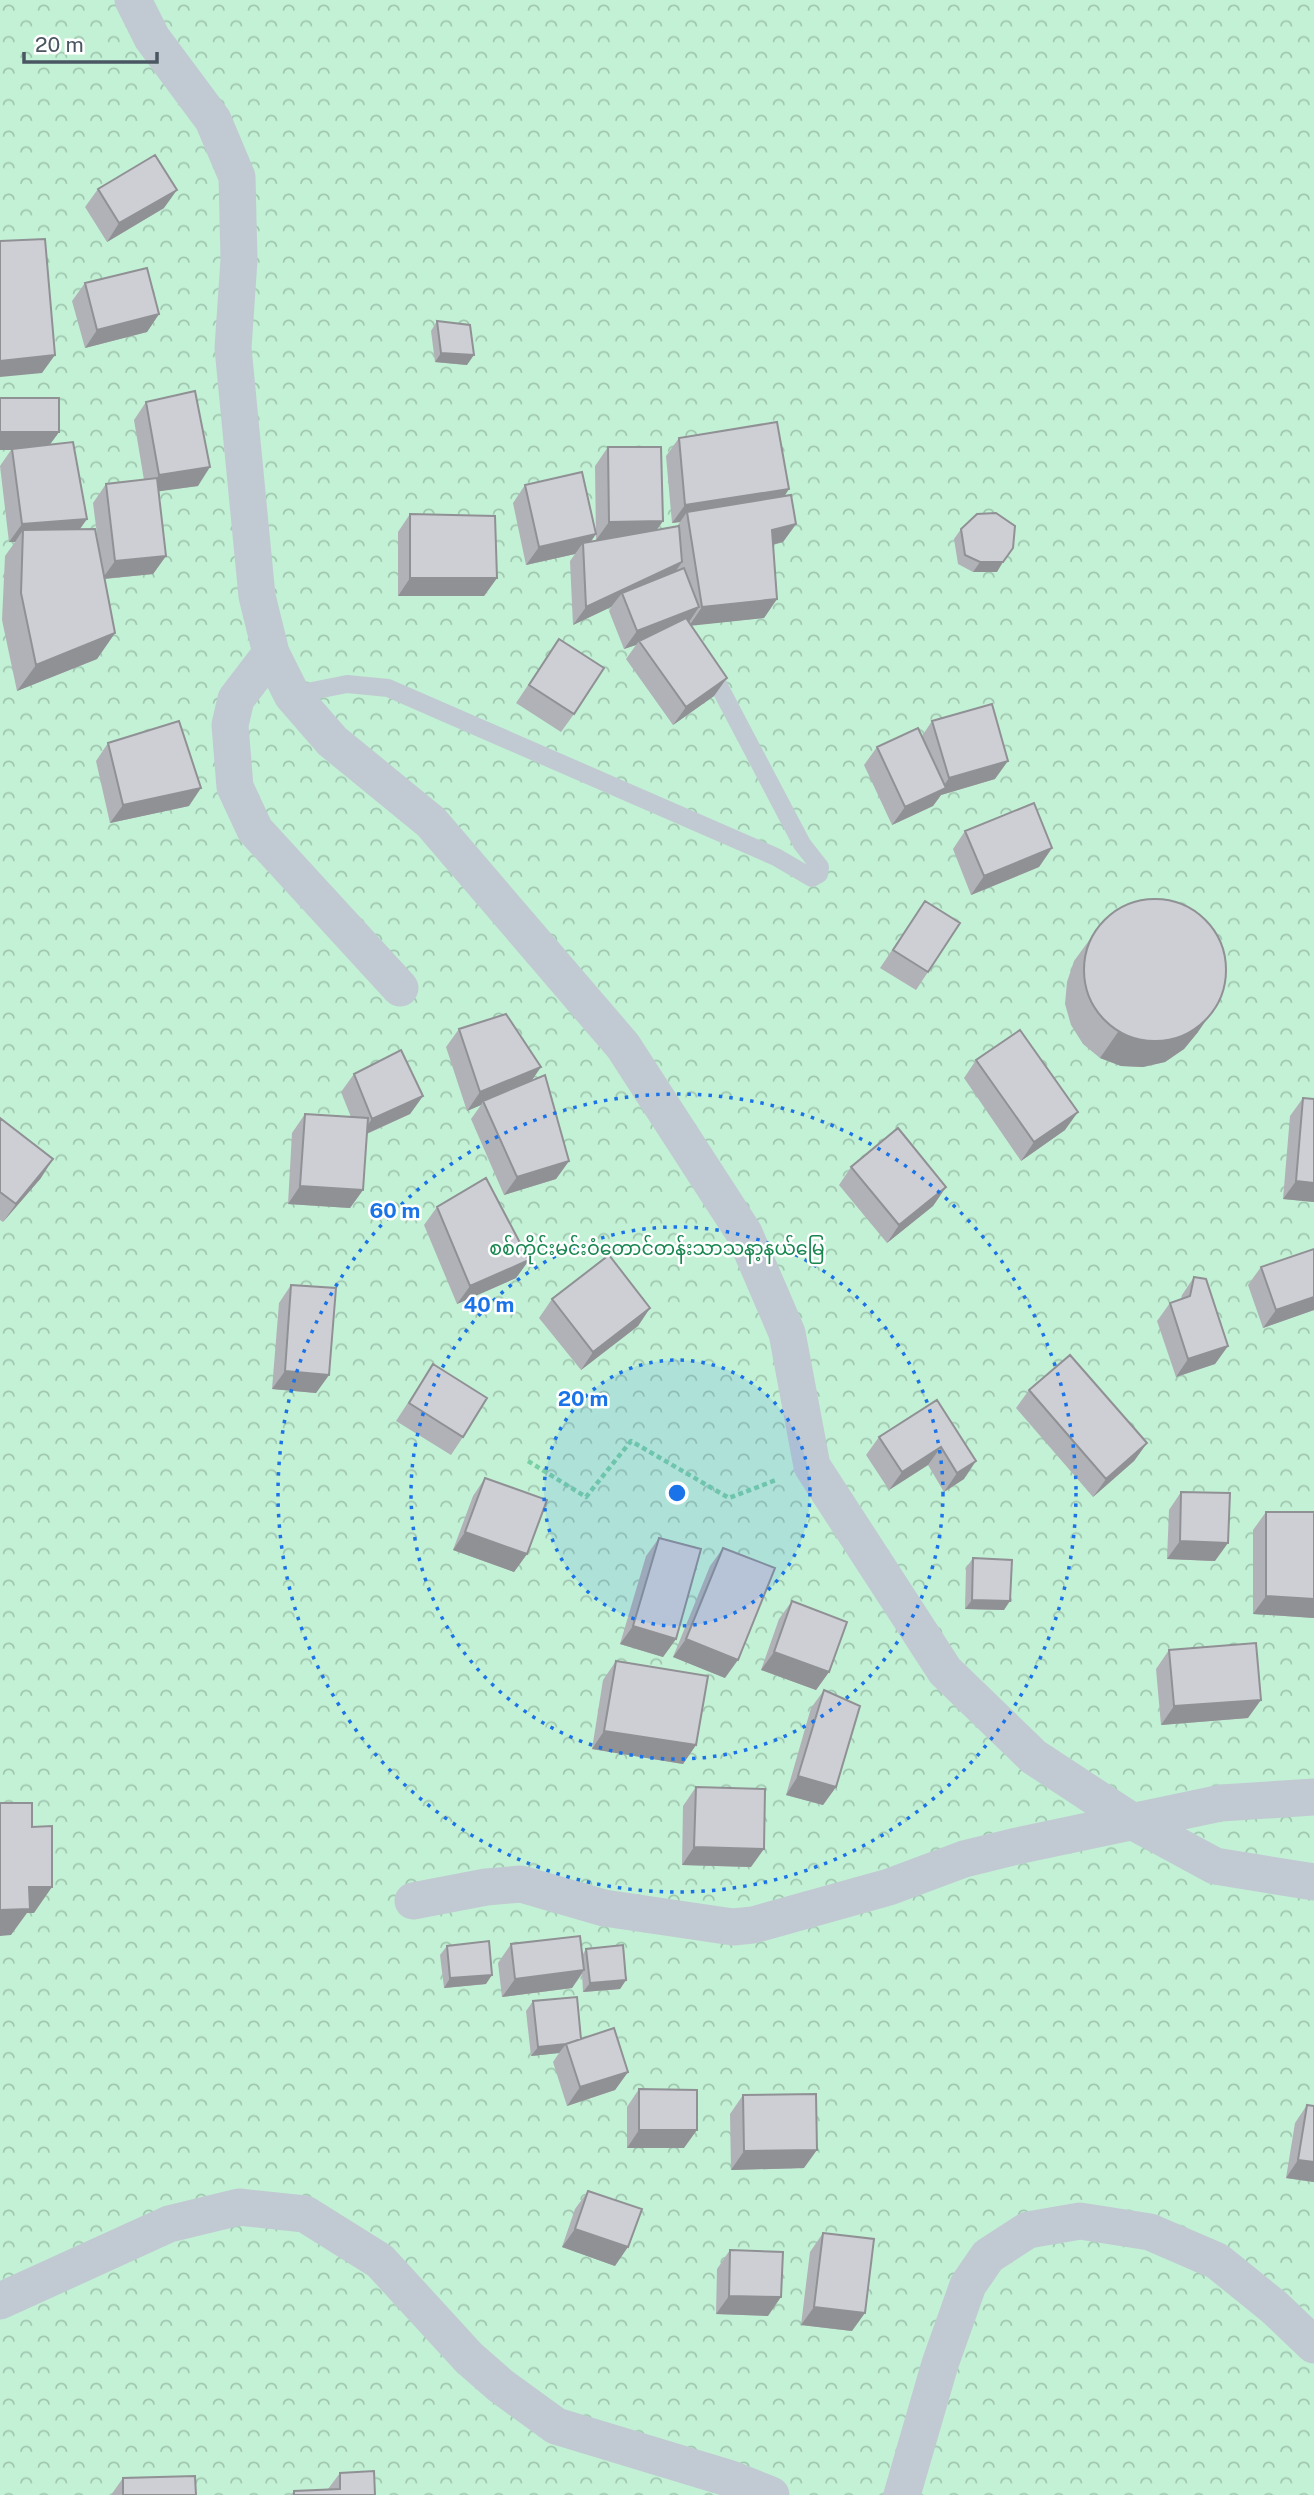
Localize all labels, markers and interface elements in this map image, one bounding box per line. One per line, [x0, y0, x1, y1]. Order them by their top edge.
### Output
scale bar [24, 21, 158, 65]
text: 20 m [35, 32, 84, 57]
text: 60 m [370, 1198, 420, 1223]
park label: စစ်ကိုင်းမင်းဝံတောင်တန်းသာသနာ့နယ်မြေ [489, 1234, 825, 1265]
text: 40 m [464, 1292, 514, 1317]
text: 20 m [558, 1386, 608, 1411]
centre of rings [665, 1481, 689, 1505]

